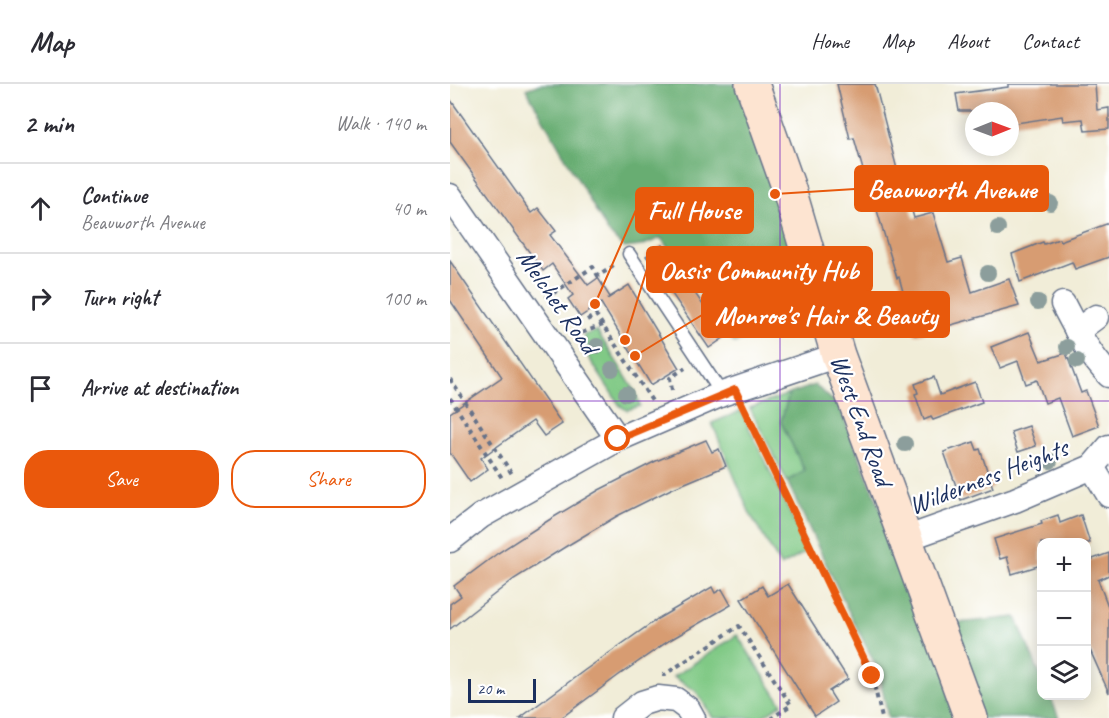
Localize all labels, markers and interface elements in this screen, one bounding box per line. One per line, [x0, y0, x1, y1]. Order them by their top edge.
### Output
text: Map [30, 24, 73, 59]
text: Home [811, 28, 849, 54]
text: Map [882, 28, 914, 54]
text: About [947, 28, 989, 54]
text: Contact [1022, 28, 1079, 54]
north arrow [965, 102, 1019, 156]
text: 2 min [24, 107, 74, 140]
text: Walk · 140 m [336, 111, 426, 136]
callout: Beauworth Avenue [855, 166, 1048, 211]
text: Beauworth Avenue [867, 172, 1039, 206]
text: Continue [81, 182, 147, 210]
callout: Full House [636, 188, 753, 233]
icon: ahead [24, 192, 57, 225]
text: Full House [648, 193, 743, 227]
text: 40 m [392, 196, 426, 221]
text: Beauworth Avenue [81, 210, 205, 235]
street label: Melchet Road [509, 242, 608, 363]
callout: Oasis Community Hub [647, 247, 872, 292]
text: Oasis Community Hub [659, 253, 861, 287]
icon: right [24, 282, 57, 315]
text: Turn right [81, 284, 158, 312]
text: 100 m [383, 286, 426, 311]
callout: Monroe's Hair & Beauty [702, 292, 949, 337]
text: Monroe's Hair & Beauty [715, 298, 940, 332]
street label: West End Road [823, 350, 902, 494]
icon: arrive [24, 372, 57, 405]
text: Arrive at destination [81, 374, 238, 402]
route start [604, 425, 630, 451]
street label: Wilderness Heights [904, 430, 1074, 522]
button: Save [24, 450, 219, 508]
button: Share [231, 450, 426, 508]
map controls [1037, 538, 1091, 700]
button: + [1037, 538, 1091, 592]
button: − [1037, 592, 1091, 646]
button: layers [1037, 646, 1091, 700]
route end [858, 662, 884, 688]
scale bar [468, 676, 536, 704]
text: 20 m [477, 679, 504, 699]

